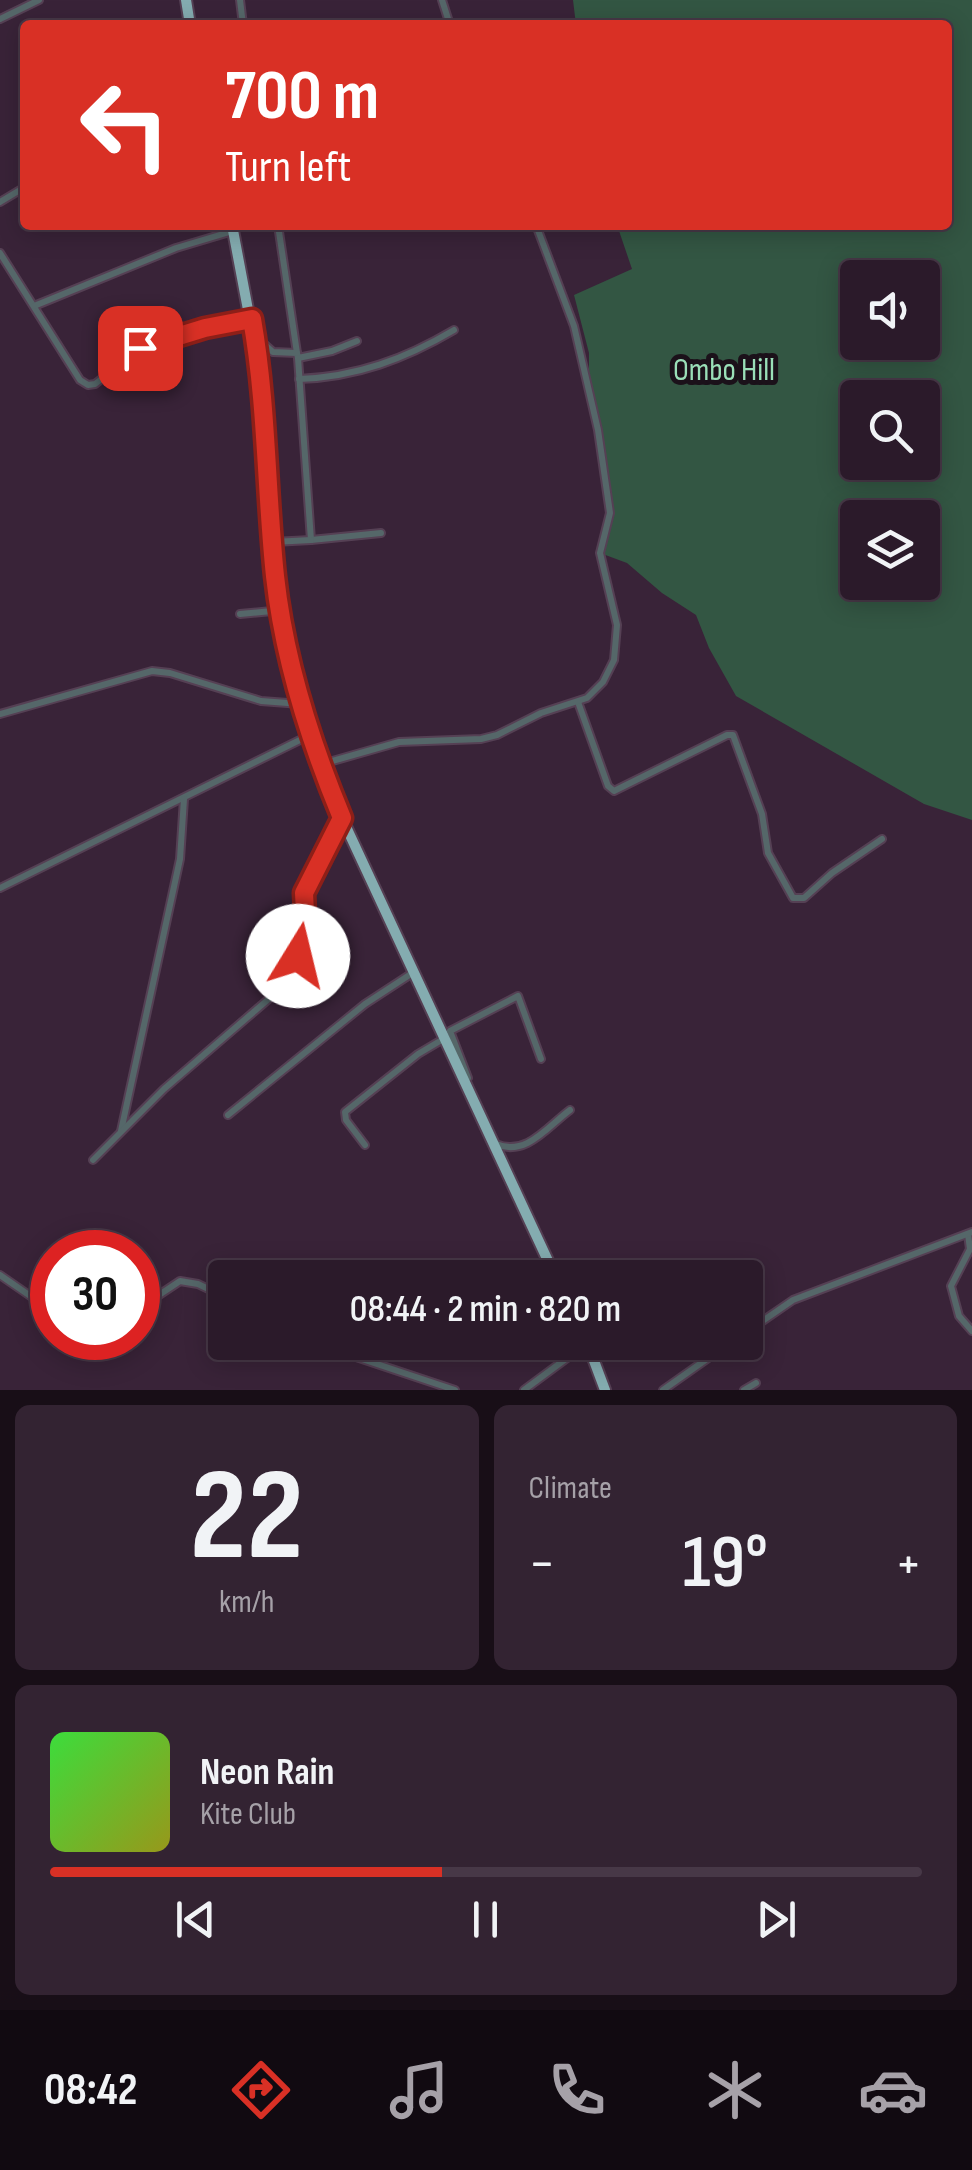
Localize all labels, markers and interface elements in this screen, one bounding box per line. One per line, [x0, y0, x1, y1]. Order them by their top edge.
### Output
text: 700 m [225, 55, 379, 139]
icon: left [60, 60, 190, 190]
text: Turn left [225, 140, 351, 195]
map controls [840, 260, 940, 600]
button: sound [840, 260, 940, 360]
pin [98, 306, 183, 391]
icon: arrive [113, 321, 168, 376]
park label: Ombo Hill [673, 351, 775, 390]
button: search [840, 380, 940, 480]
button: layers [840, 500, 940, 600]
position arrow [246, 904, 350, 1008]
speed limit sign: 30 [30, 1230, 160, 1360]
text: 08:44 · 2 min · 820 m [350, 1287, 621, 1332]
text: 22 [190, 1440, 304, 1596]
text: Climate [529, 1469, 612, 1508]
text: 19° [682, 1518, 768, 1609]
text: − [529, 1531, 555, 1598]
text: + [895, 1531, 922, 1598]
text: km/h [219, 1583, 274, 1622]
text: Neon Rain [200, 1750, 334, 1795]
text: Kite Club [200, 1795, 296, 1834]
icon: previous [168, 1892, 223, 1947]
icon: pause [458, 1892, 513, 1947]
icon: next [749, 1892, 804, 1947]
icon: directions [226, 2055, 296, 2125]
icon: music [384, 2055, 454, 2125]
icon: phone [542, 2055, 612, 2125]
icon: climate [700, 2055, 770, 2125]
icon: car [858, 2055, 928, 2125]
text: 08:42 [44, 2063, 137, 2118]

